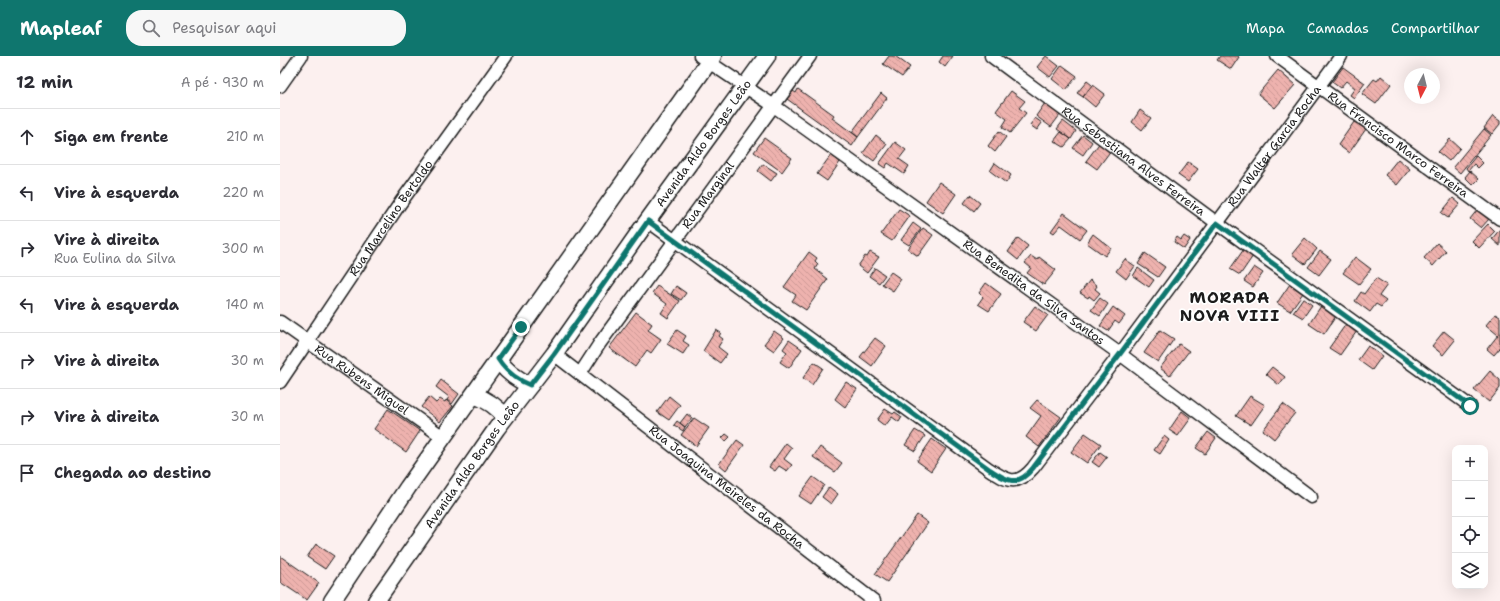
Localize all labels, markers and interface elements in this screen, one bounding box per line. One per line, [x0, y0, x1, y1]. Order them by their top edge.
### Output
search box [126, 10, 406, 46]
text: Mapleaf [20, 16, 102, 41]
icon: search [140, 17, 162, 39]
text: Pesquisar aqui [172, 18, 277, 38]
text: Mapa [1246, 19, 1285, 37]
text: Camadas [1307, 19, 1369, 37]
text: Compartilhar [1391, 19, 1480, 37]
north arrow [1404, 68, 1440, 104]
text: 12 min [16, 71, 73, 93]
text: A pé · 930 m [181, 74, 264, 91]
street label: Avenida Aldo Borges Leão [652, 77, 755, 210]
street label: Rua Walter Garcia Rocha [1224, 82, 1325, 210]
street label: Rua Francisco Marco Ferreira [1325, 88, 1472, 202]
street label: Rua Sebastiana Alves Ferreira [1058, 103, 1209, 220]
icon: ahead [16, 126, 38, 148]
text: Siga em frente [54, 127, 169, 147]
text: 210 m [226, 128, 264, 145]
street label: Rua Marcelino Bertoldo [346, 157, 437, 279]
street label: Rua Marginal [678, 158, 738, 232]
icon: left [16, 182, 38, 204]
text: Vire à esquerda [54, 183, 179, 203]
text: 220 m [222, 184, 264, 201]
text: Vire à direita [54, 230, 159, 250]
street label: Rua Benedita da Silva Santos [960, 236, 1108, 349]
icon: right [16, 238, 38, 260]
text: 300 m [221, 240, 264, 257]
text: Rua Eulina da Silva [54, 250, 176, 267]
district label: MORADA NOVA VIII [1180, 287, 1280, 326]
icon: left [16, 294, 38, 316]
text: Vire à esquerda [54, 295, 179, 315]
text: 140 m [225, 296, 264, 313]
route end [512, 318, 530, 336]
street label: Rua Rubens Miguel [312, 341, 412, 419]
icon: right [16, 350, 38, 372]
text: Vire à direita [54, 351, 159, 371]
text: 30 m [230, 352, 264, 369]
street label: Avenida Aldo Borges Leão [421, 397, 523, 531]
route start [1461, 397, 1479, 415]
icon: right [16, 406, 38, 428]
text: Vire à direita [54, 407, 159, 427]
text: 30 m [230, 408, 264, 425]
street label: Rua Joaquina Meireles da Rocha [646, 422, 808, 553]
map controls [1452, 445, 1488, 589]
button: + [1452, 445, 1488, 481]
icon: arrive [16, 462, 38, 484]
text: Chegada ao destino [54, 463, 211, 483]
button: − [1452, 481, 1488, 517]
button: locate [1452, 517, 1488, 553]
button: layers [1452, 553, 1488, 589]

